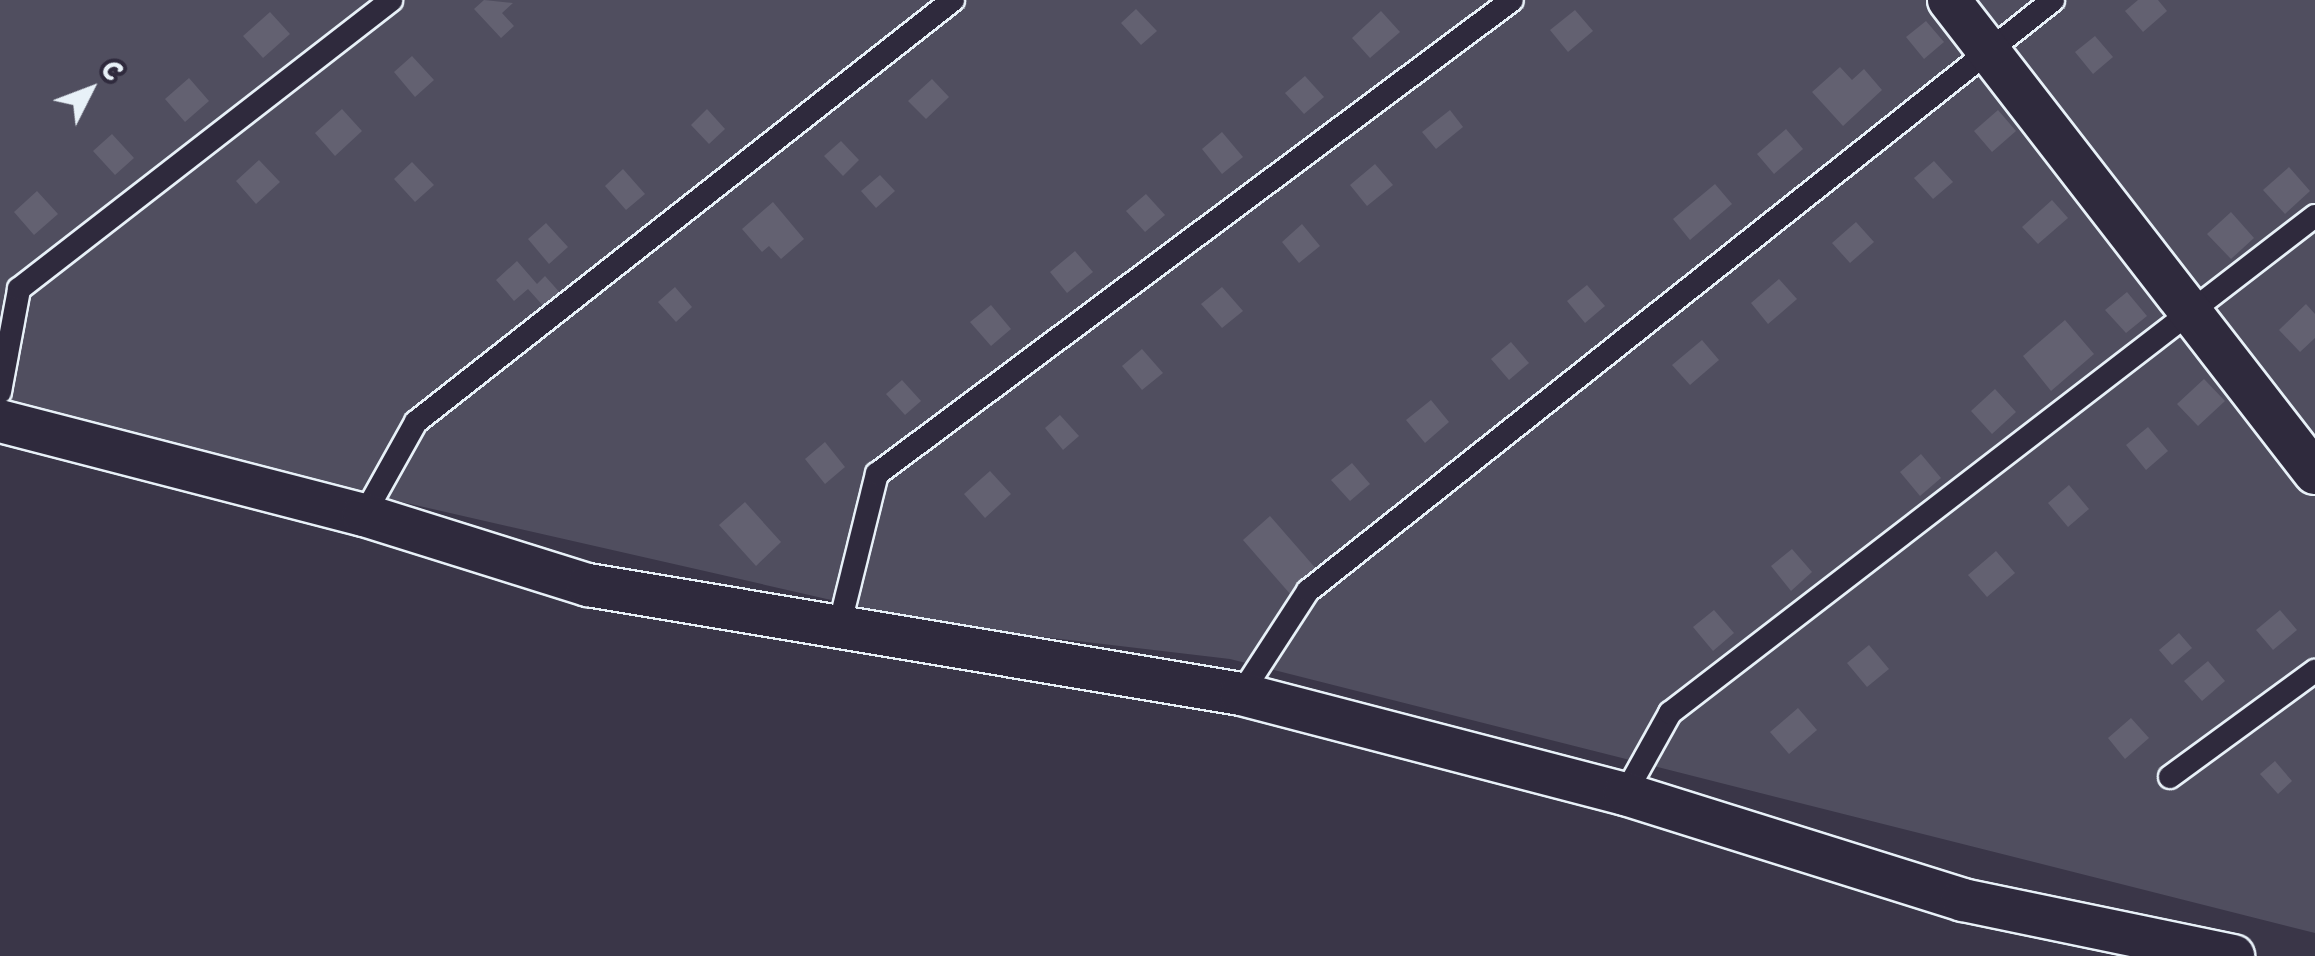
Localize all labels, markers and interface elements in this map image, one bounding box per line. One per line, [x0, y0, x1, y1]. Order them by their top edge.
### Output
north arrow [40, 40, 140, 140]
text: С [92, 51, 132, 89]

